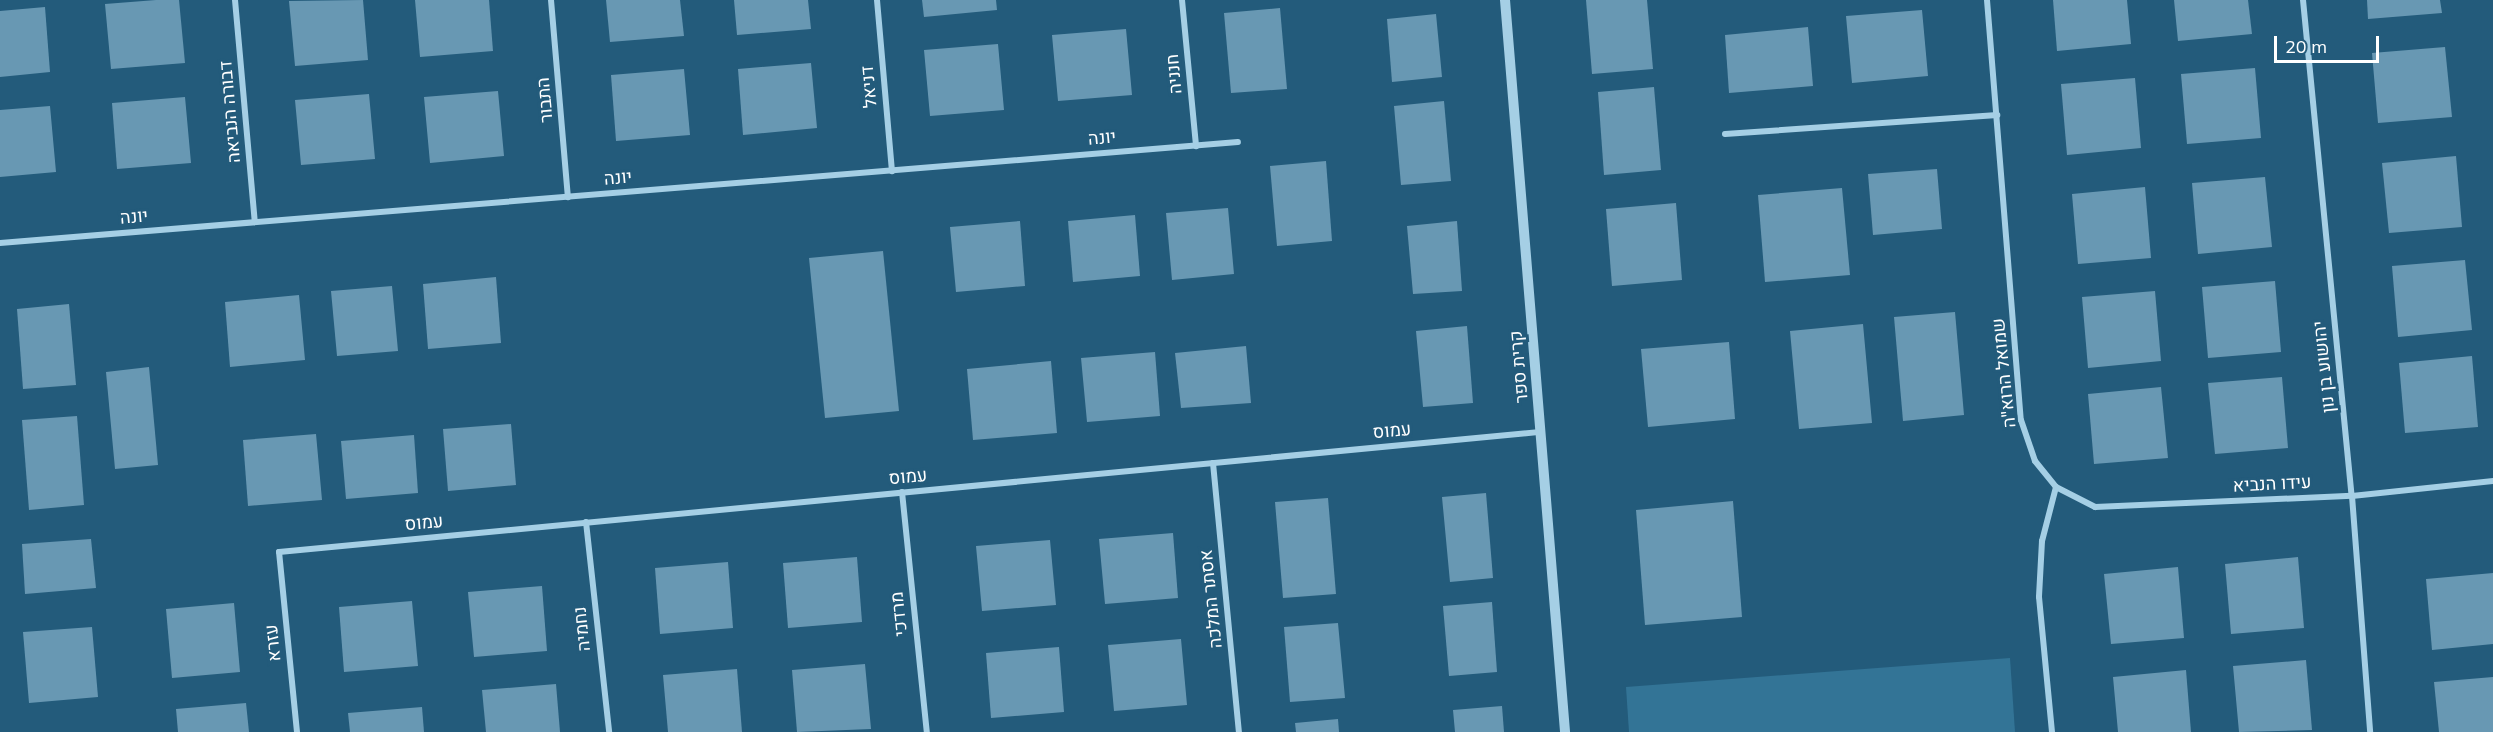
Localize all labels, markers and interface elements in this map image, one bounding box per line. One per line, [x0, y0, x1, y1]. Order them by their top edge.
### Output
scale bar [2277, 24, 2382, 62]
text: 20 m [2285, 35, 2327, 58]
street label: חנניה [1161, 53, 1187, 95]
street label: דבורה הנביאה [215, 60, 245, 164]
street label: דניאל [856, 65, 882, 109]
street label: התבור [532, 76, 558, 124]
street label: יונה [1087, 126, 1117, 150]
street label: יונה [603, 166, 633, 190]
street label: יונה [119, 205, 149, 229]
street label: שמואל הרוא"ה [1987, 317, 2021, 429]
street label: יהושוע בן נון [2308, 320, 2340, 414]
street label: קרית ספר [1505, 330, 1533, 404]
street label: עמוס [1372, 419, 1412, 443]
street label: עמוס [888, 465, 928, 489]
street label: עידו הנביא [2232, 471, 2312, 497]
street label: עמוס [404, 511, 444, 535]
street label: אסתר המלכה [1195, 548, 1227, 650]
street label: מרדכי [886, 591, 912, 637]
street label: נחמיה [569, 606, 595, 652]
street label: עזרא [260, 623, 286, 663]

